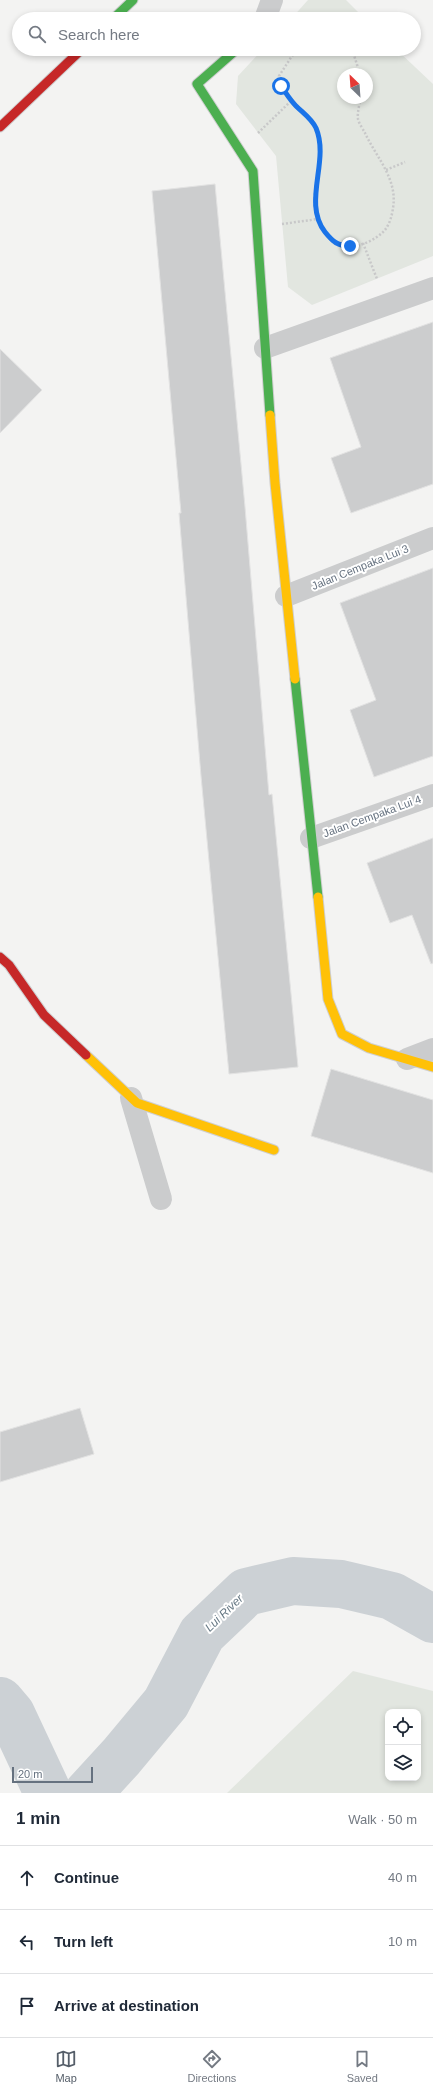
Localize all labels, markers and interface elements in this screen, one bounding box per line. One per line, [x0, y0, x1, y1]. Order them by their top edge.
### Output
search box [12, 12, 421, 56]
icon: search [26, 23, 48, 45]
text: Search here [58, 26, 140, 43]
north arrow [337, 68, 373, 104]
route start [272, 77, 290, 95]
route end [341, 237, 359, 255]
street label: Jalan Cempaka Lui 3 [310, 542, 410, 592]
street label: Jalan Cempaka Lui 4 [321, 793, 423, 839]
water label: Lui River [202, 1591, 247, 1634]
map controls [385, 1709, 421, 1781]
button: locate [385, 1709, 421, 1745]
button: layers [385, 1745, 421, 1781]
scale bar [12, 1765, 93, 1784]
text: 20 m [18, 1768, 42, 1780]
text: 1 min [16, 1809, 60, 1828]
text: Walk · 50 m [348, 1812, 417, 1827]
icon: ahead [16, 1867, 38, 1889]
text: Continue [54, 1869, 119, 1886]
text: 40 m [388, 1870, 417, 1885]
icon: left [16, 1931, 38, 1953]
text: Turn left [54, 1933, 113, 1950]
text: 10 m [388, 1934, 417, 1949]
icon: arrive [16, 1995, 38, 2017]
text: Arrive at destination [54, 1997, 199, 2014]
tab: Map [55, 2048, 77, 2084]
tab: Directions [187, 2048, 236, 2084]
tab: Saved [347, 2048, 378, 2084]

